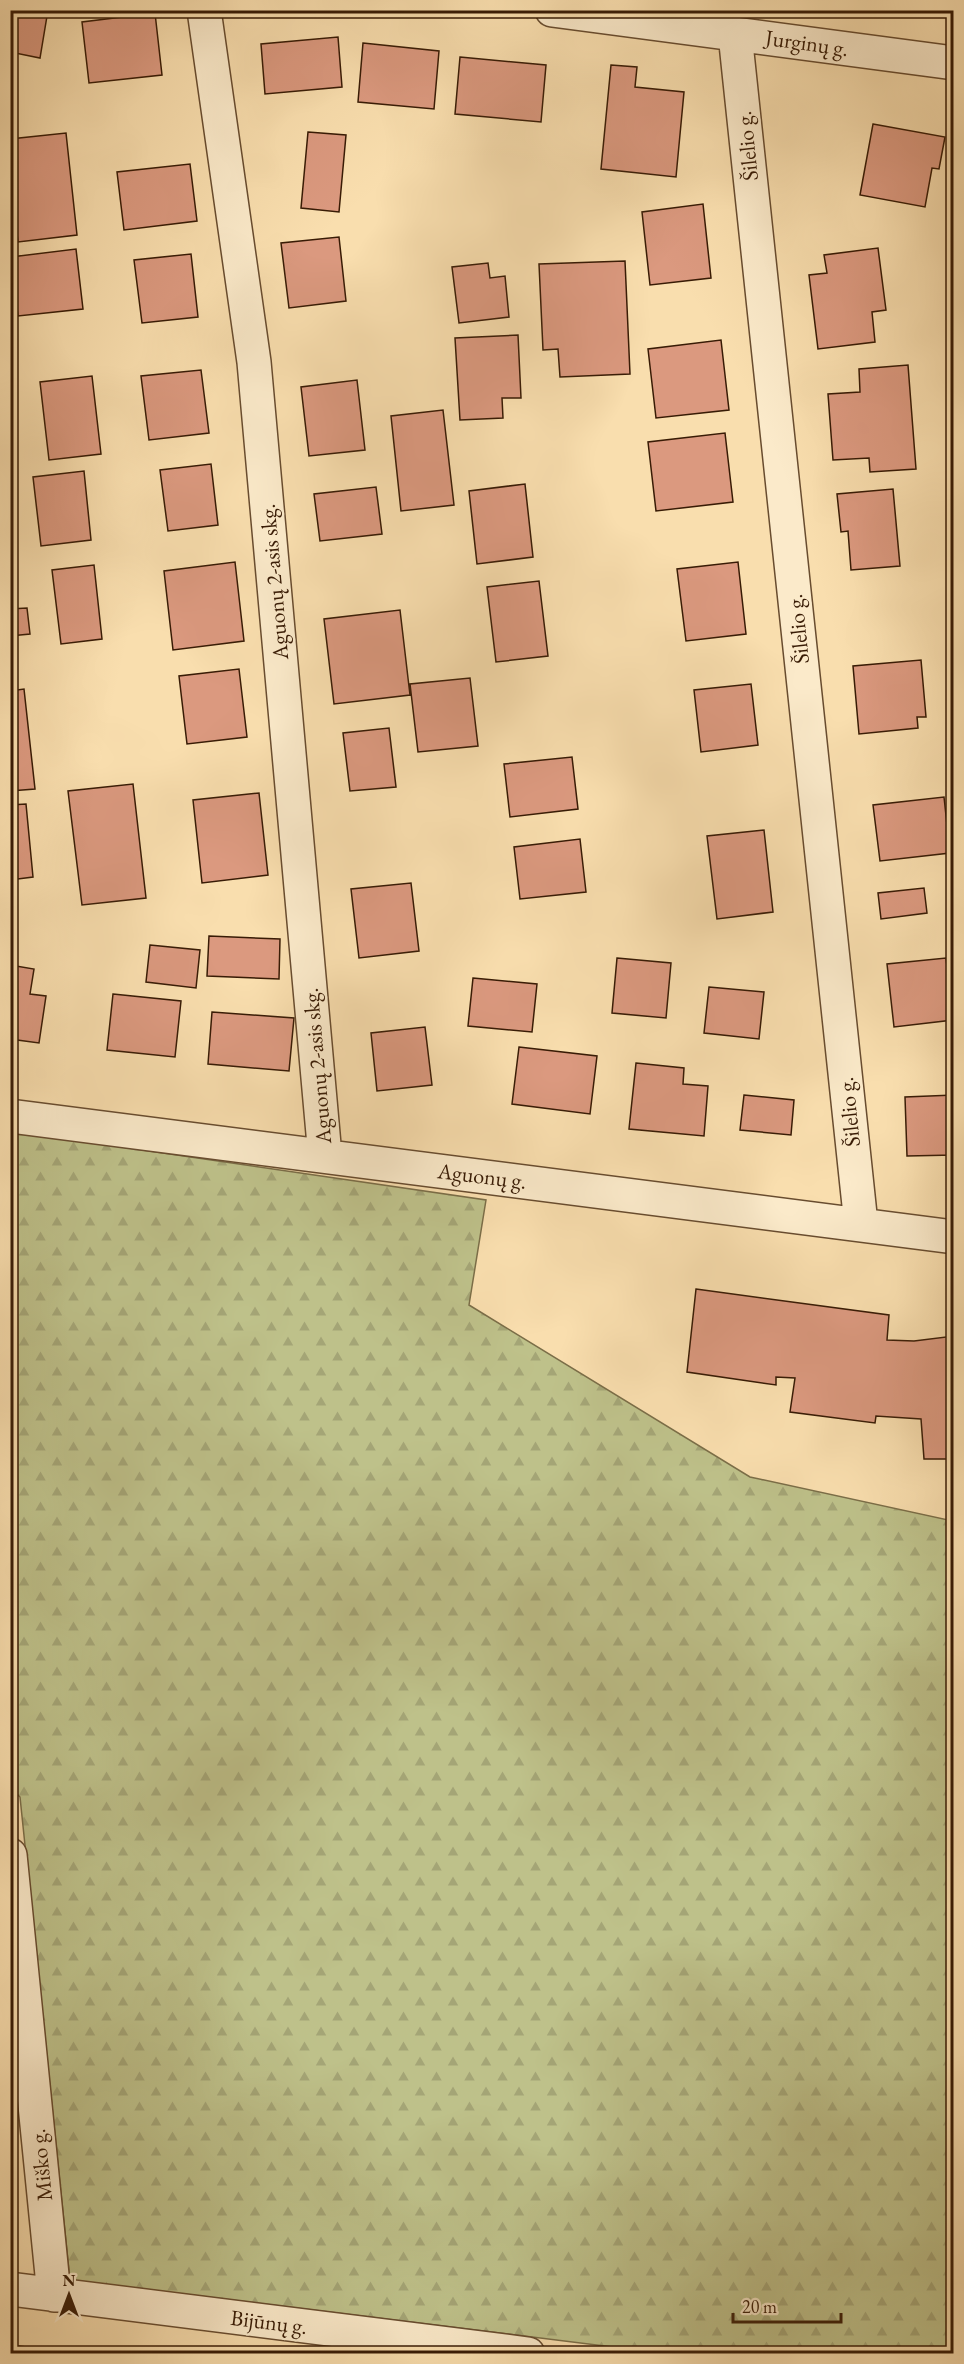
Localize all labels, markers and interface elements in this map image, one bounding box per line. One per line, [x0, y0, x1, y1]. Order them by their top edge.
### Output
street label: Jurginų g. [762, 23, 850, 63]
street label: Šilelio g. [729, 110, 765, 182]
street label: Aguonų 2-asis skg. [253, 503, 295, 662]
street label: Šilelio g. [780, 593, 816, 665]
street label: Aguonų 2-asis skg. [296, 987, 338, 1146]
street label: Šilelio g. [831, 1076, 867, 1148]
street label: Aguonų g. [435, 1156, 528, 1196]
street label: Miško g. [23, 2127, 59, 2203]
north arrow [39, 2265, 99, 2325]
text: N [63, 2270, 76, 2291]
scale bar [733, 2286, 841, 2324]
text: 20 m [742, 2295, 777, 2318]
street label: Bijūnų g. [229, 2303, 309, 2341]

